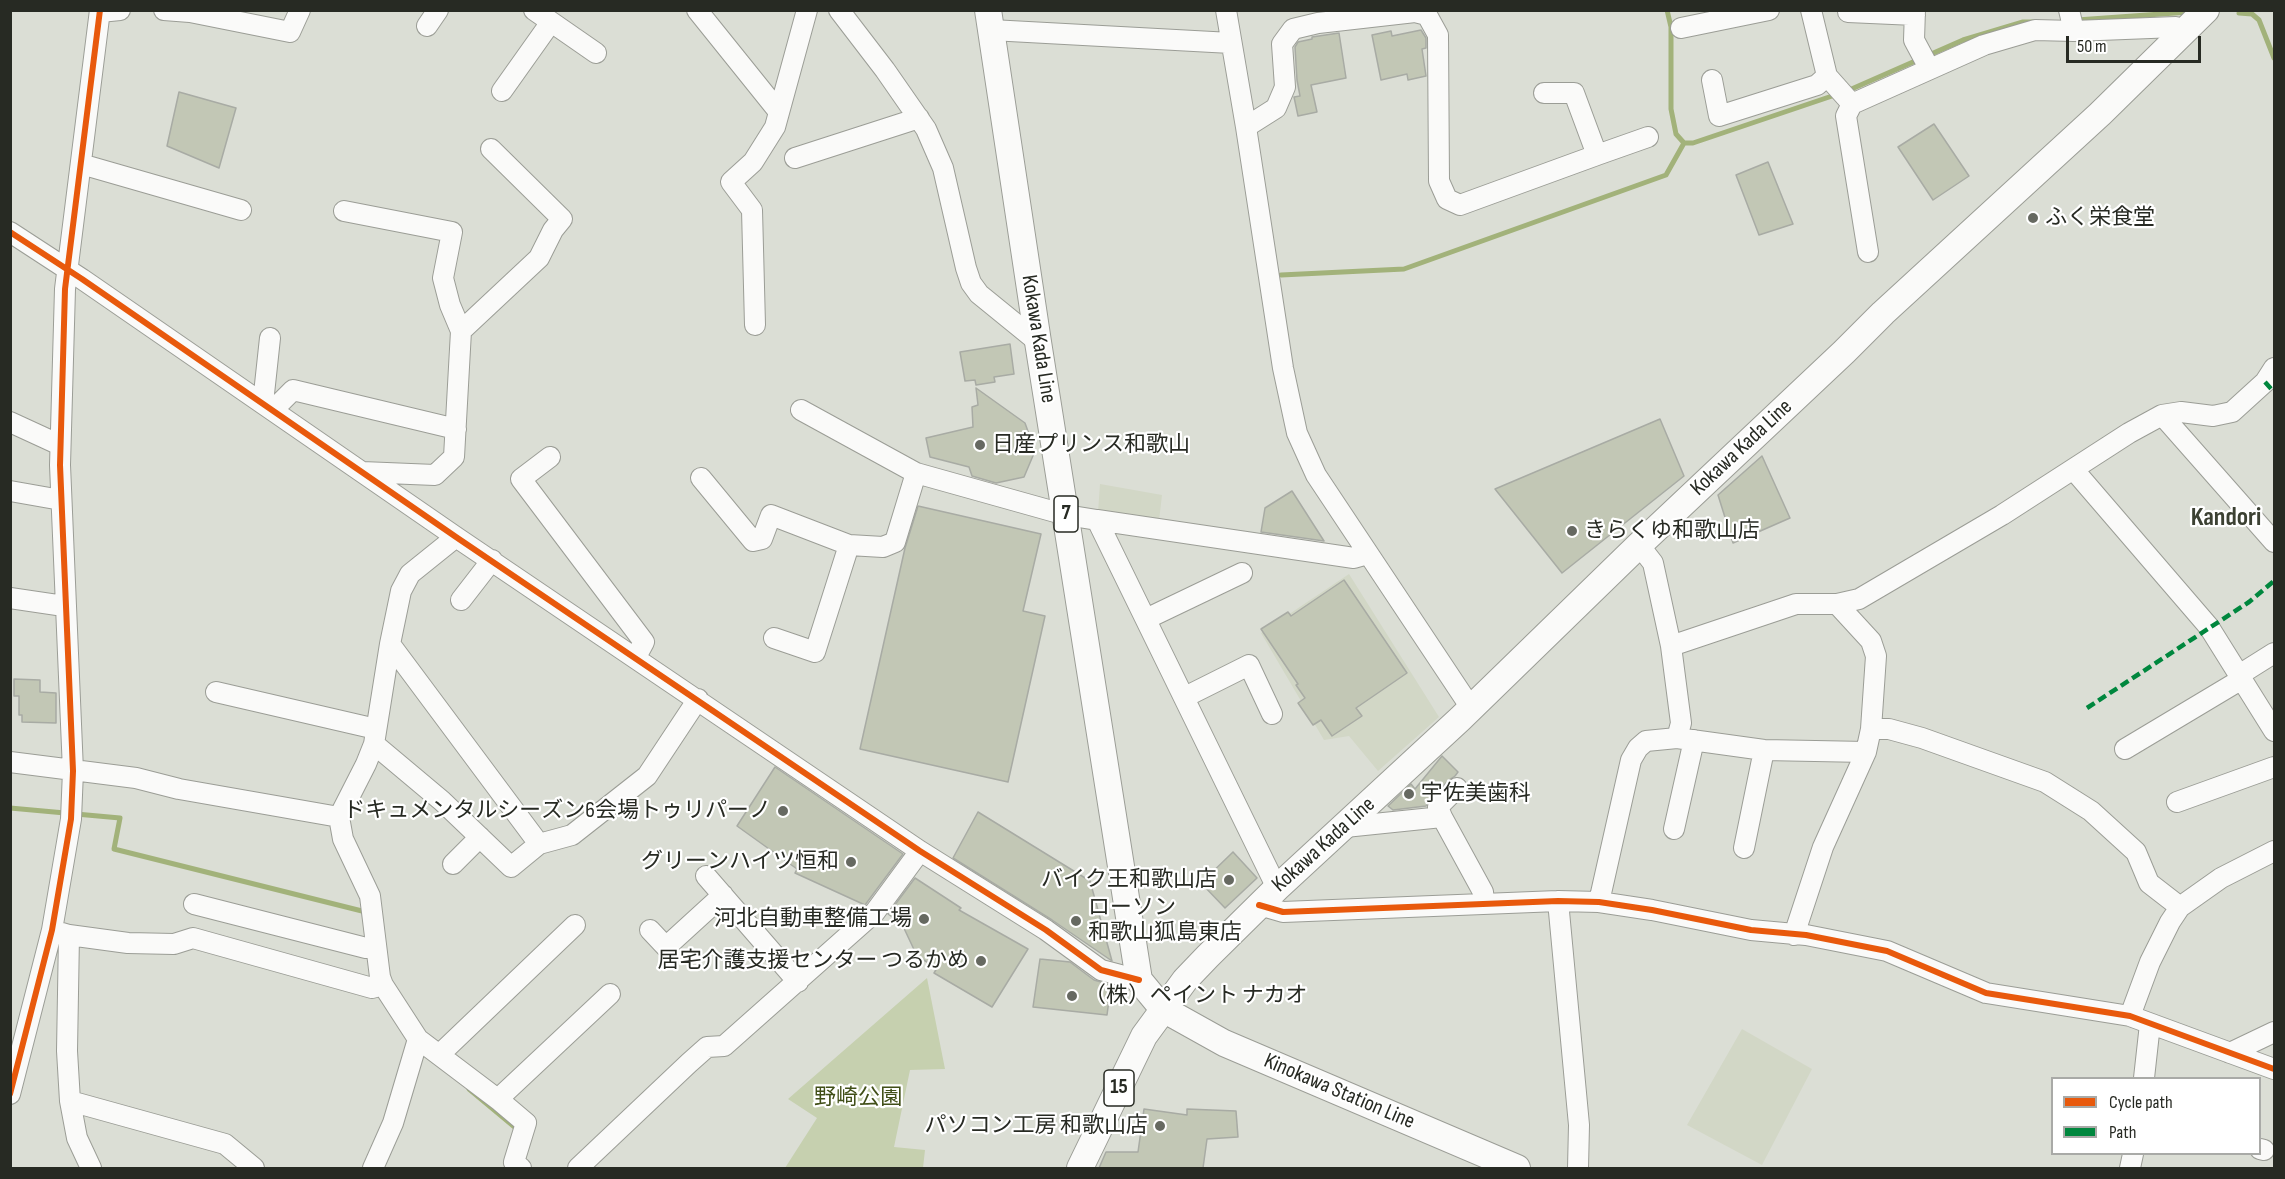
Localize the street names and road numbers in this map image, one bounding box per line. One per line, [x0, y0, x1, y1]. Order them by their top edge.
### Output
street label: Kokawa Kada Line [1015, 273, 1061, 405]
street label: Kokawa Kada Line [1686, 394, 1798, 502]
road number: 7 [1054, 496, 1078, 532]
street label: Kokawa Kada Line [1267, 792, 1381, 898]
street label: Kinokawa Station Line [1260, 1048, 1418, 1136]
road number: 15 [1104, 1070, 1134, 1106]

